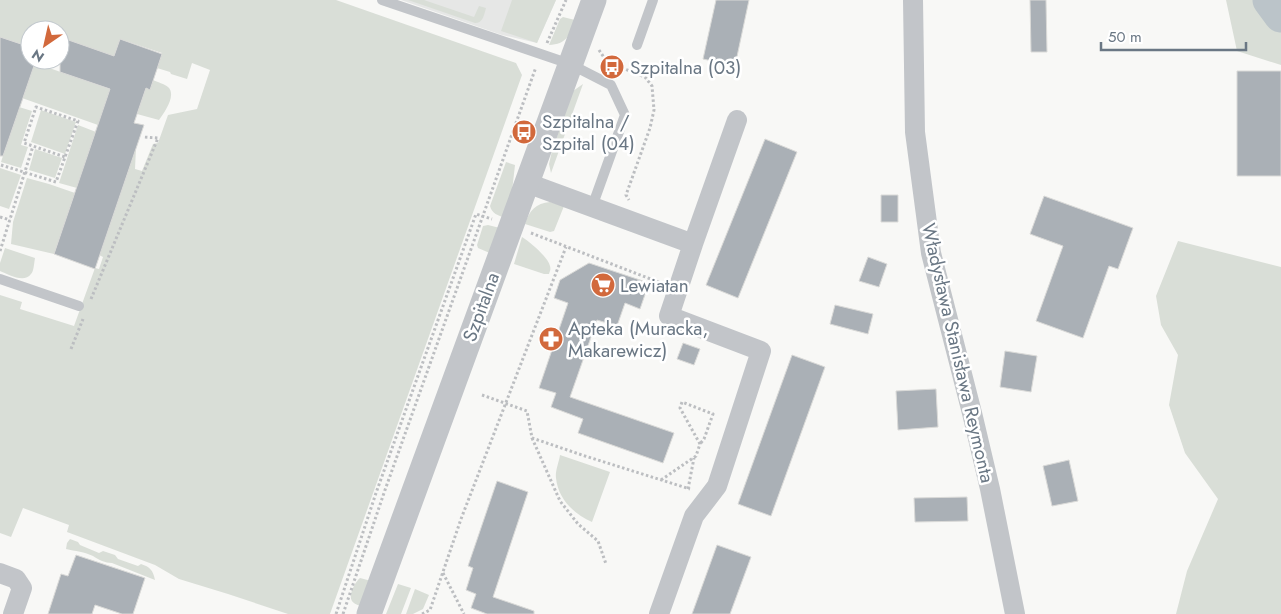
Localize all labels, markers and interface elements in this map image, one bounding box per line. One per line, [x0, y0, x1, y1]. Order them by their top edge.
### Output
north arrow [20, 20, 70, 70]
scale bar [1101, 20, 1246, 52]
text: 50 m [1108, 26, 1142, 48]
text: N [28, 44, 48, 67]
bus stop icon: Szpitalna (03) [599, 54, 625, 80]
place label: Szpitalna (03) [630, 54, 741, 81]
place label: Szpitalna / Szpital (04) [542, 108, 635, 157]
bus stop icon: Szpitalna / Szpital (04) [511, 119, 537, 145]
street label: Władysława Stanisława Reymonta [915, 221, 1001, 485]
street label: Szpitalna [456, 269, 506, 345]
supermarket icon: Lewiatan [590, 272, 616, 298]
place label: Lewiatan [620, 272, 689, 299]
place label: Apteka (Muracka, Makarewicz) [568, 315, 708, 364]
pharmacy icon: Apteka (Muracka, Makarewicz) [538, 326, 564, 352]

